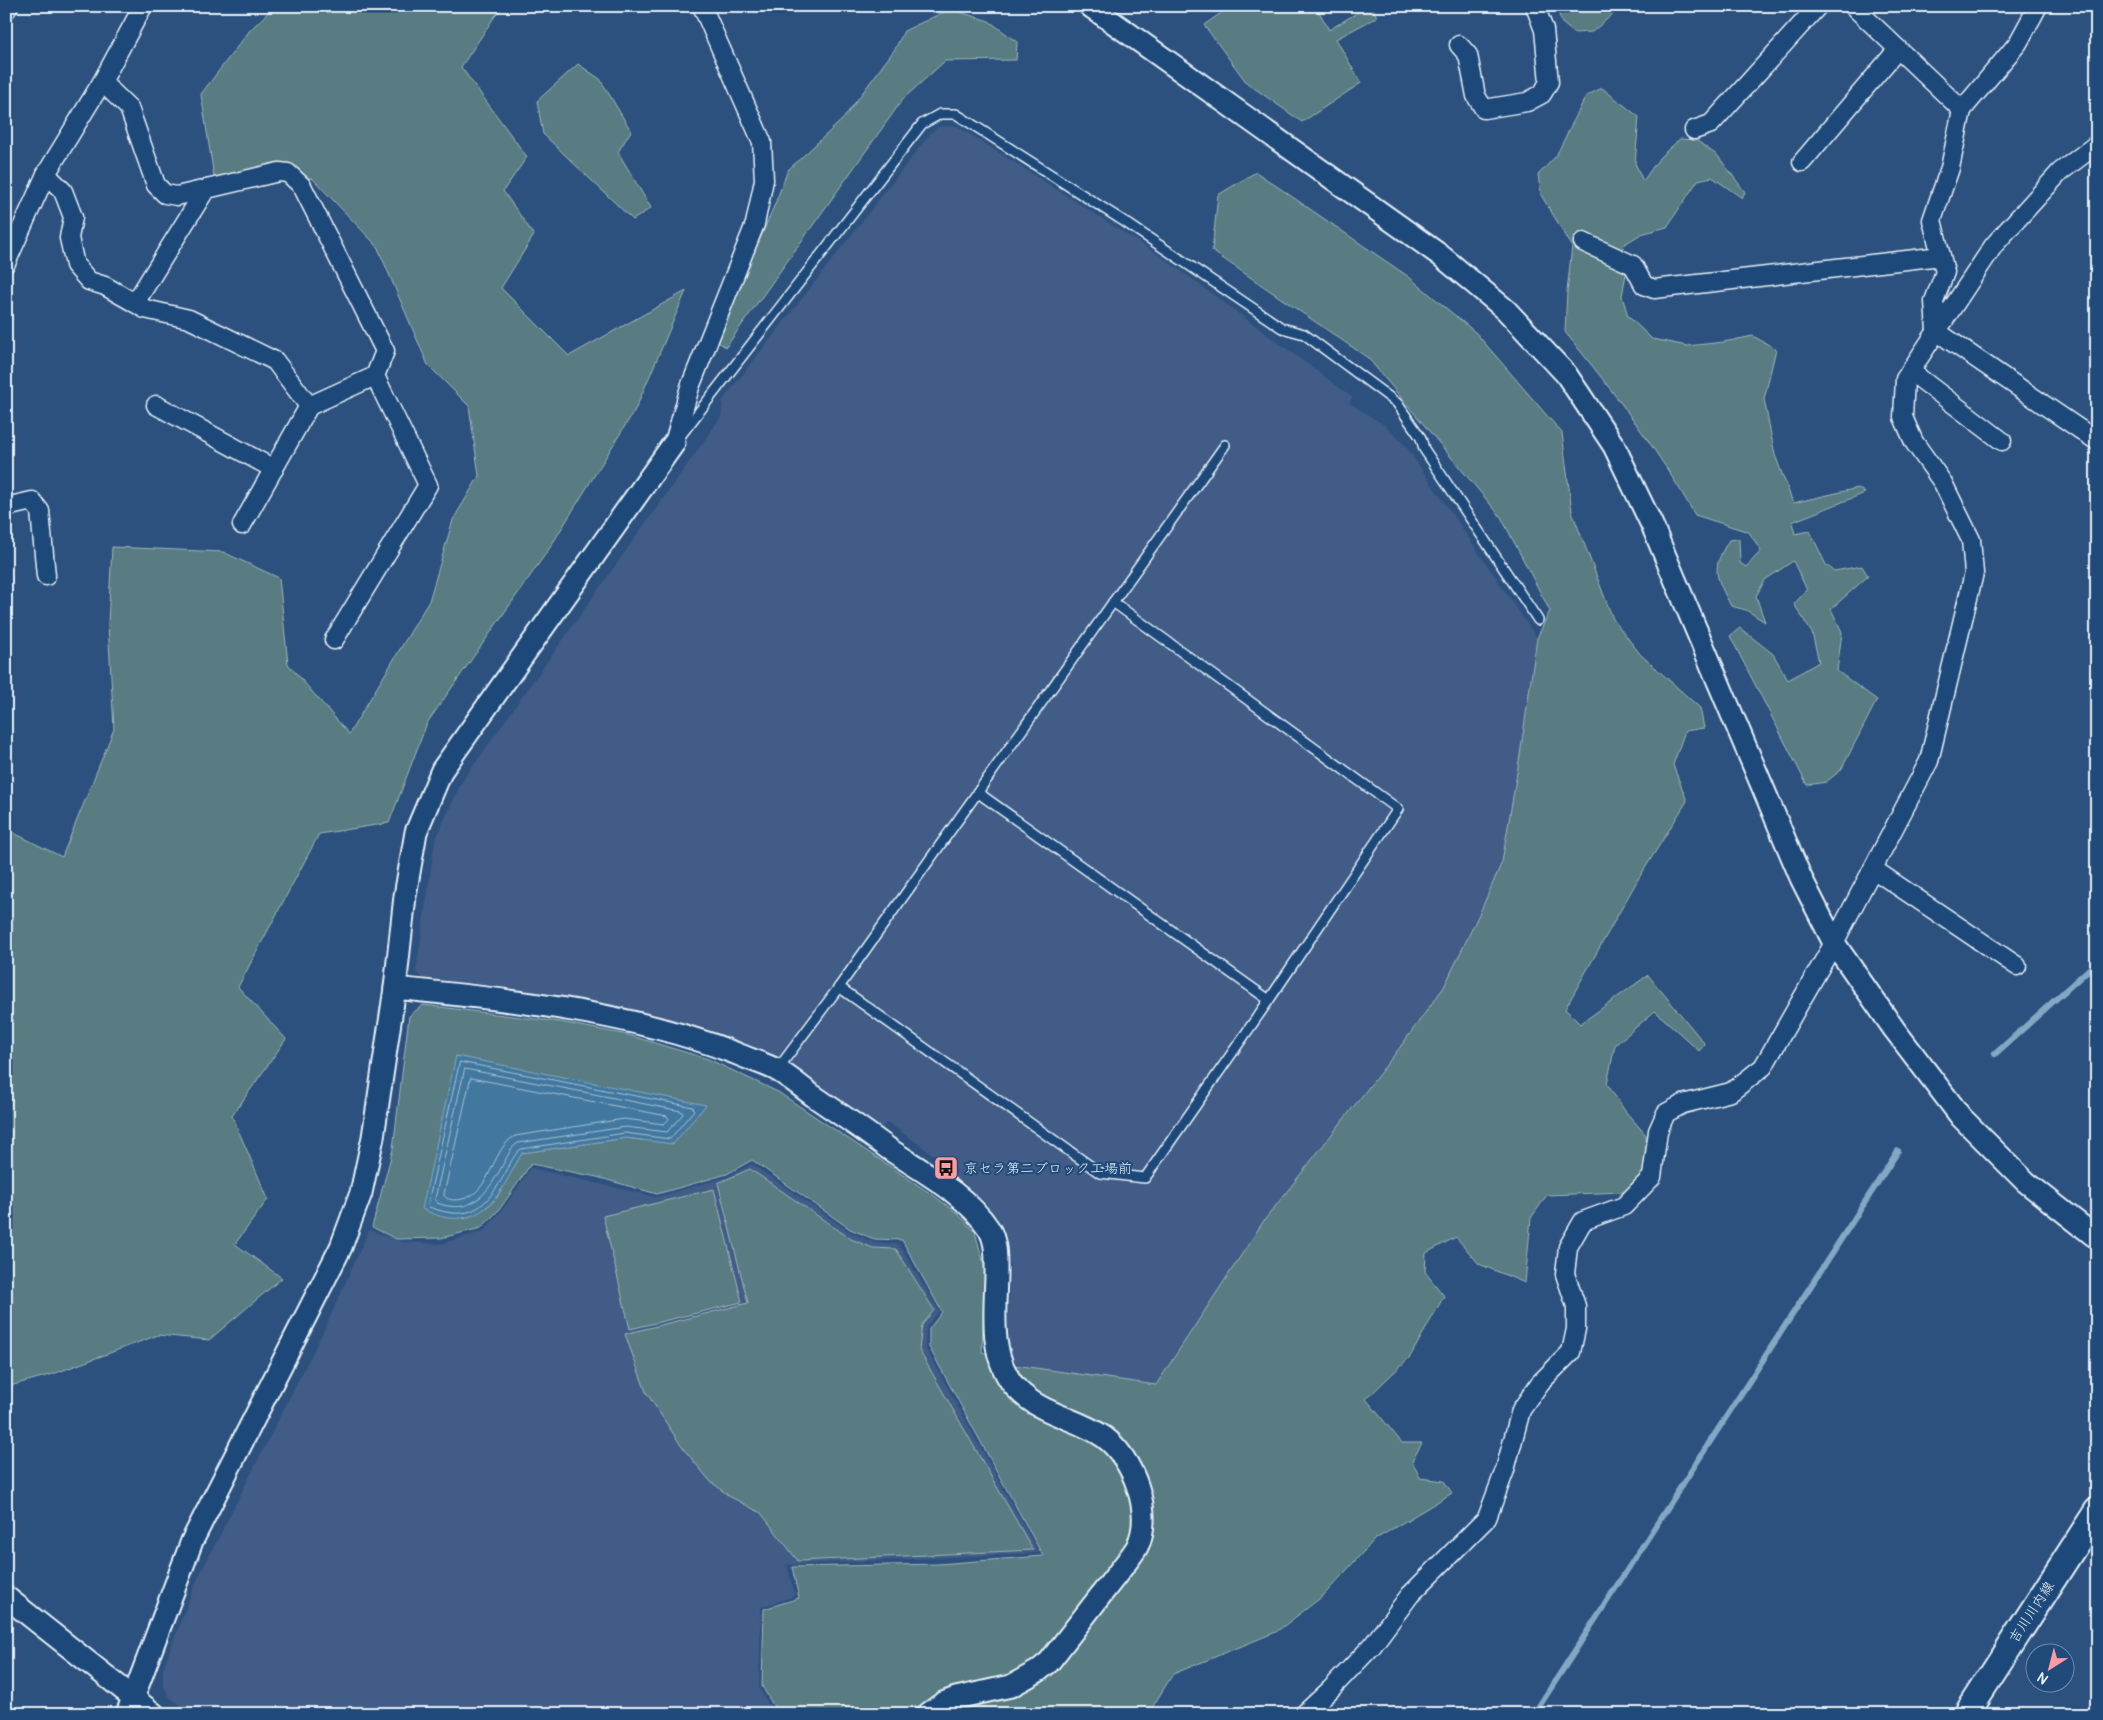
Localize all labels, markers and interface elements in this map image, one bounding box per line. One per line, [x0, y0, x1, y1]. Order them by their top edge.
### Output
bus stop icon: 京セラ第二ブロック工場前 [933, 1155, 959, 1181]
place label: 京セラ第二ブロック工場前 [964, 1160, 1132, 1177]
street label: 吉川川内線 [2005, 1578, 2058, 1646]
north arrow [2026, 1642, 2076, 1692]
text: N [2034, 1668, 2051, 1688]

